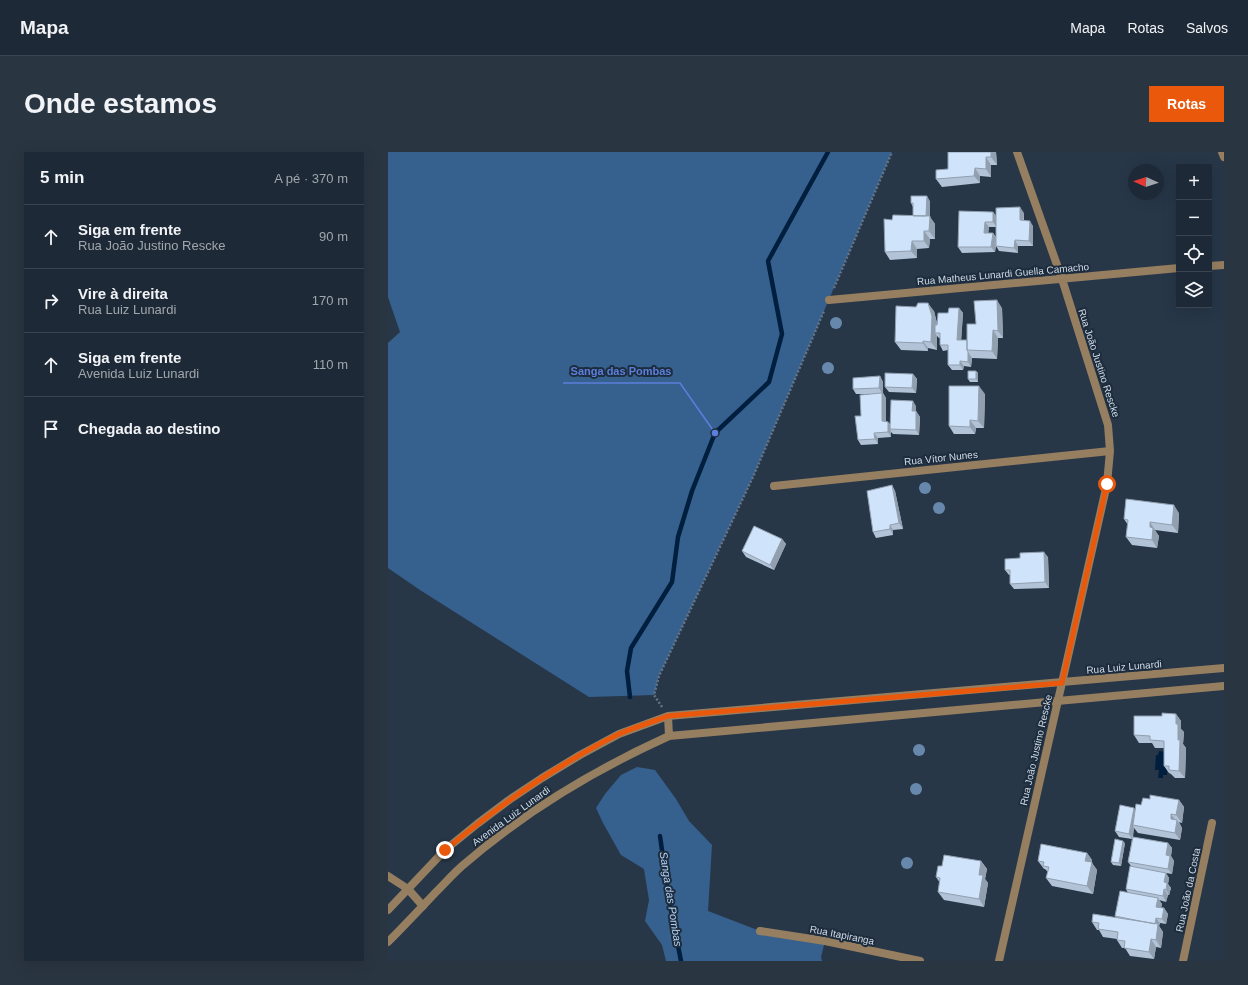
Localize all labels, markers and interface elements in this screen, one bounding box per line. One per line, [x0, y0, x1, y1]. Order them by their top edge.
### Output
text: Mapa [20, 17, 69, 38]
text: Mapa [1070, 20, 1105, 36]
text: Rotas [1127, 20, 1164, 36]
text: Salvos [1186, 20, 1228, 36]
button: Rotas [1149, 86, 1224, 122]
text: Onde estamos [24, 88, 217, 119]
north arrow [1128, 164, 1164, 200]
map controls [1176, 164, 1212, 308]
button: + [1176, 164, 1212, 200]
text: 5 min [40, 168, 84, 187]
text: A pé · 370 m [274, 171, 348, 186]
button: − [1176, 200, 1212, 236]
text: Siga em frente [78, 221, 181, 238]
icon: ahead [40, 226, 62, 248]
text: 90 m [319, 229, 348, 244]
button: locate [1176, 236, 1212, 272]
text: Rua João Justino Rescke [78, 238, 225, 253]
street label: Rua Matheus Lunardi Guella Camacho [916, 261, 1090, 287]
button: layers [1176, 272, 1212, 308]
text: Vire à direita [78, 285, 168, 302]
icon: right [40, 290, 62, 312]
text: 170 m [312, 293, 348, 308]
text: Rua Luiz Lunardi [78, 302, 176, 317]
street label: Rua João Justino Rescke [1076, 307, 1122, 419]
text: Siga em frente [78, 349, 181, 366]
icon: ahead [40, 354, 62, 376]
text: 110 m [313, 357, 348, 372]
callout: Sanga das Pombas [563, 360, 680, 383]
text: Sanga das Pombas [571, 365, 671, 377]
text: Avenida Luiz Lunardi [78, 366, 199, 381]
icon: arrive [40, 418, 62, 440]
text: Chegada ao destino [78, 420, 221, 437]
street label: Rua Vítor Nunes [904, 449, 978, 467]
route start [1098, 475, 1116, 493]
street label: Rua Luiz Lunardi [1086, 658, 1162, 676]
street label: Rua João Justino Rescke [1018, 693, 1054, 806]
street label: Avenida Luiz Lunardi [470, 784, 552, 848]
route end [436, 841, 454, 859]
street label: Rua João da Costa [1174, 847, 1202, 933]
water label: Sanga das Pombas [658, 851, 685, 948]
street label: Rua Itapiranga [809, 923, 876, 947]

